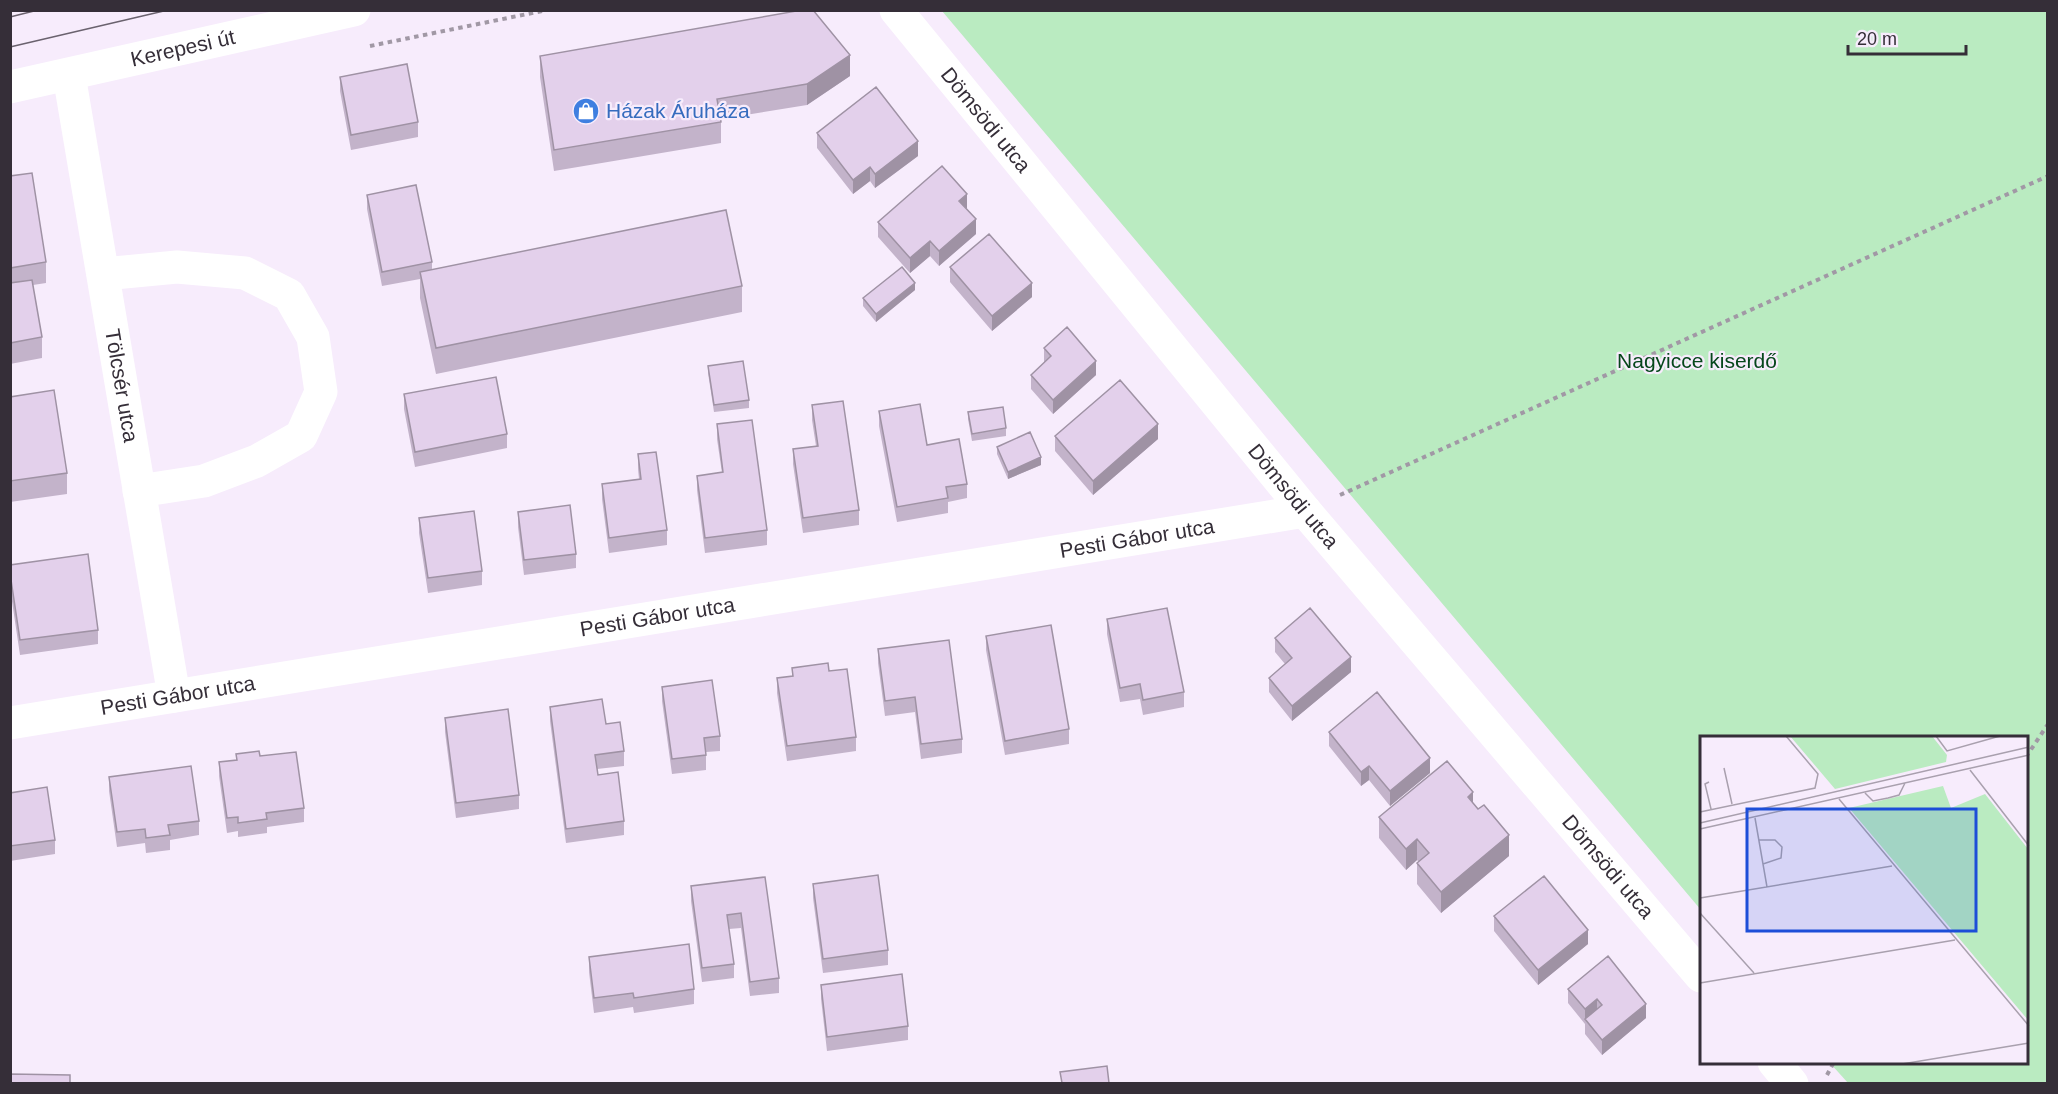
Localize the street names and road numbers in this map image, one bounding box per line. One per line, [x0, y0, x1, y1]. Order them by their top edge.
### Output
street label: Kerepesi út [128, 25, 237, 71]
street label: Dömsödi utca [937, 63, 1036, 177]
street label: Tölcsér utca [101, 327, 143, 444]
street label: Dömsödi utca [1244, 439, 1344, 553]
street label: Pesti Gábor utca [1058, 514, 1216, 562]
street label: Pesti Gábor utca [578, 592, 737, 641]
street label: Pesti Gábor utca [99, 671, 257, 719]
street label: Dömsödi utca [1558, 810, 1659, 923]

